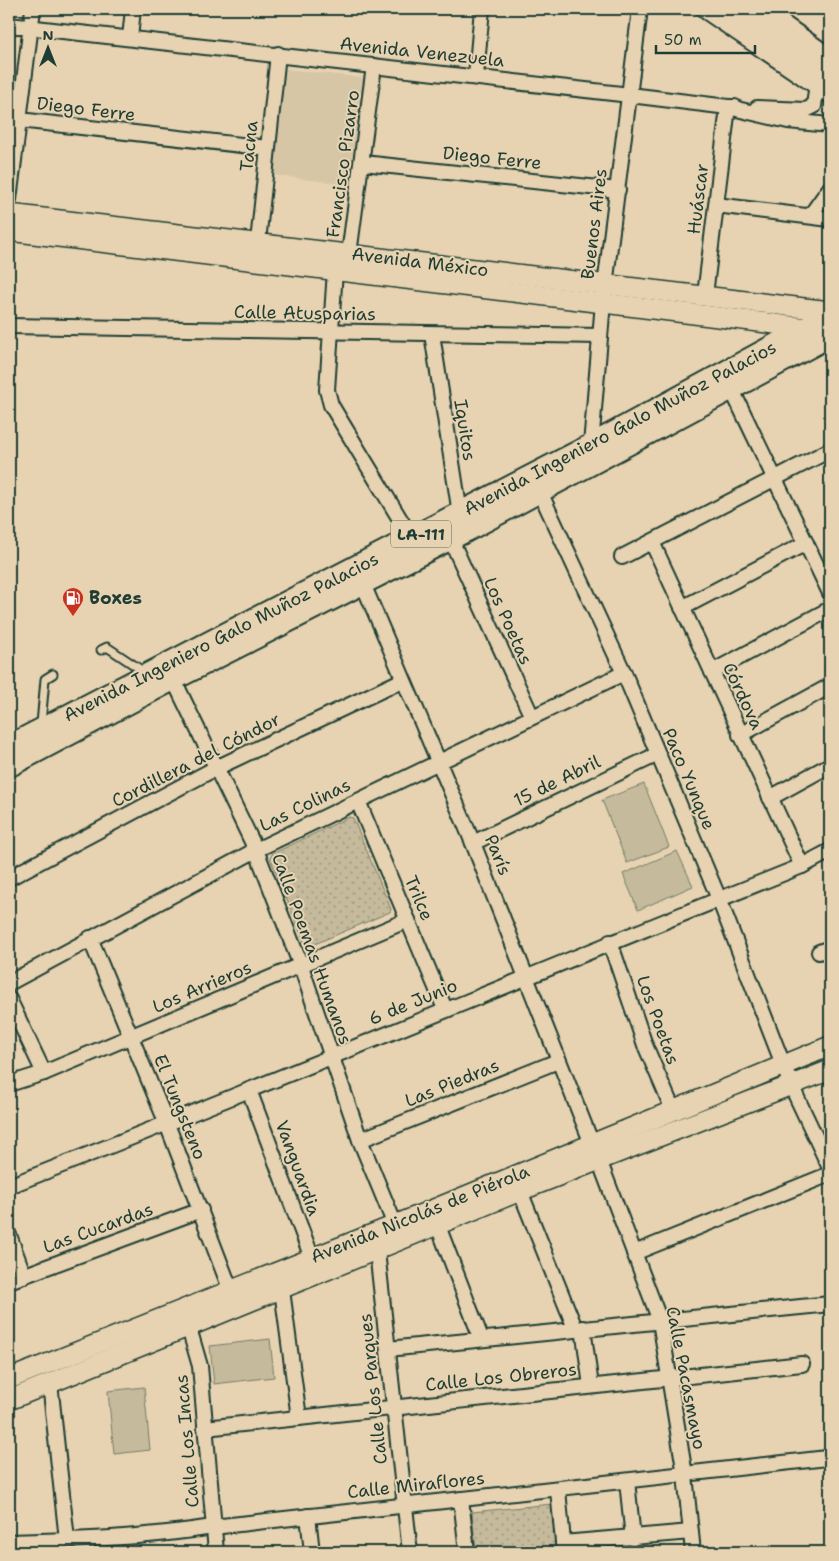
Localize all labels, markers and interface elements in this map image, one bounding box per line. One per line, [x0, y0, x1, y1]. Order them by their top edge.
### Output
north arrow [22, 22, 72, 72]
scale bar [656, 22, 755, 54]
text: N [42, 26, 54, 44]
text: 50 m [664, 30, 702, 50]
street label: Avenida Venezuela [339, 31, 505, 73]
street label: Francisco Pizarro [321, 89, 365, 239]
street label: Diego Ferre [35, 91, 137, 127]
street label: Tacna [234, 119, 264, 173]
street label: Diego Ferre [441, 141, 543, 175]
street label: Huáscar [682, 162, 714, 236]
street label: Buenos Aires [575, 167, 613, 281]
street label: Avenida México [350, 242, 490, 282]
street label: Calle Atusparias [234, 300, 376, 326]
street label: Avenida Ingeniero Galo Muñoz Palacios [460, 335, 780, 521]
street label: Iquitos [448, 398, 482, 462]
road number: LA-111 [391, 520, 451, 548]
street label: Avenida Ingeniero Galo Muñoz Palacios [59, 547, 383, 727]
street label: Los Poetas [478, 573, 538, 669]
fuel station icon: Boxes [61, 586, 85, 617]
place label: Boxes [89, 586, 142, 610]
street label: Córdova [717, 659, 769, 733]
street label: Cordillera del Cóndor [108, 707, 284, 813]
street label: Paco Yunque [657, 725, 721, 833]
street label: 15 de Abril [510, 749, 605, 812]
street label: Las Colinas [255, 773, 355, 837]
street label: París [479, 831, 517, 879]
street label: Calle Poemas Humanos [266, 850, 358, 1048]
street label: Trilce [399, 872, 439, 924]
street label: Los Arrieros [149, 955, 255, 1019]
street label: Los Poetas [631, 972, 685, 1068]
street label: 6 de Junio [365, 973, 461, 1031]
street label: El Tungsteno [148, 1051, 212, 1163]
street label: Las Piedras [401, 1053, 503, 1113]
street label: Vanguardia [270, 1117, 326, 1219]
street label: Avenida Nicolás de Piérola [307, 1159, 533, 1269]
street label: Las Cucardas [40, 1197, 156, 1259]
street label: Calle Pacasmayo [660, 1304, 712, 1452]
street label: Calle Los Parques [353, 1312, 393, 1466]
street label: Calle Los Obreros [424, 1357, 578, 1397]
street label: Calle Los Incas [169, 1374, 205, 1508]
street label: Calle Miraflores [346, 1466, 486, 1504]

